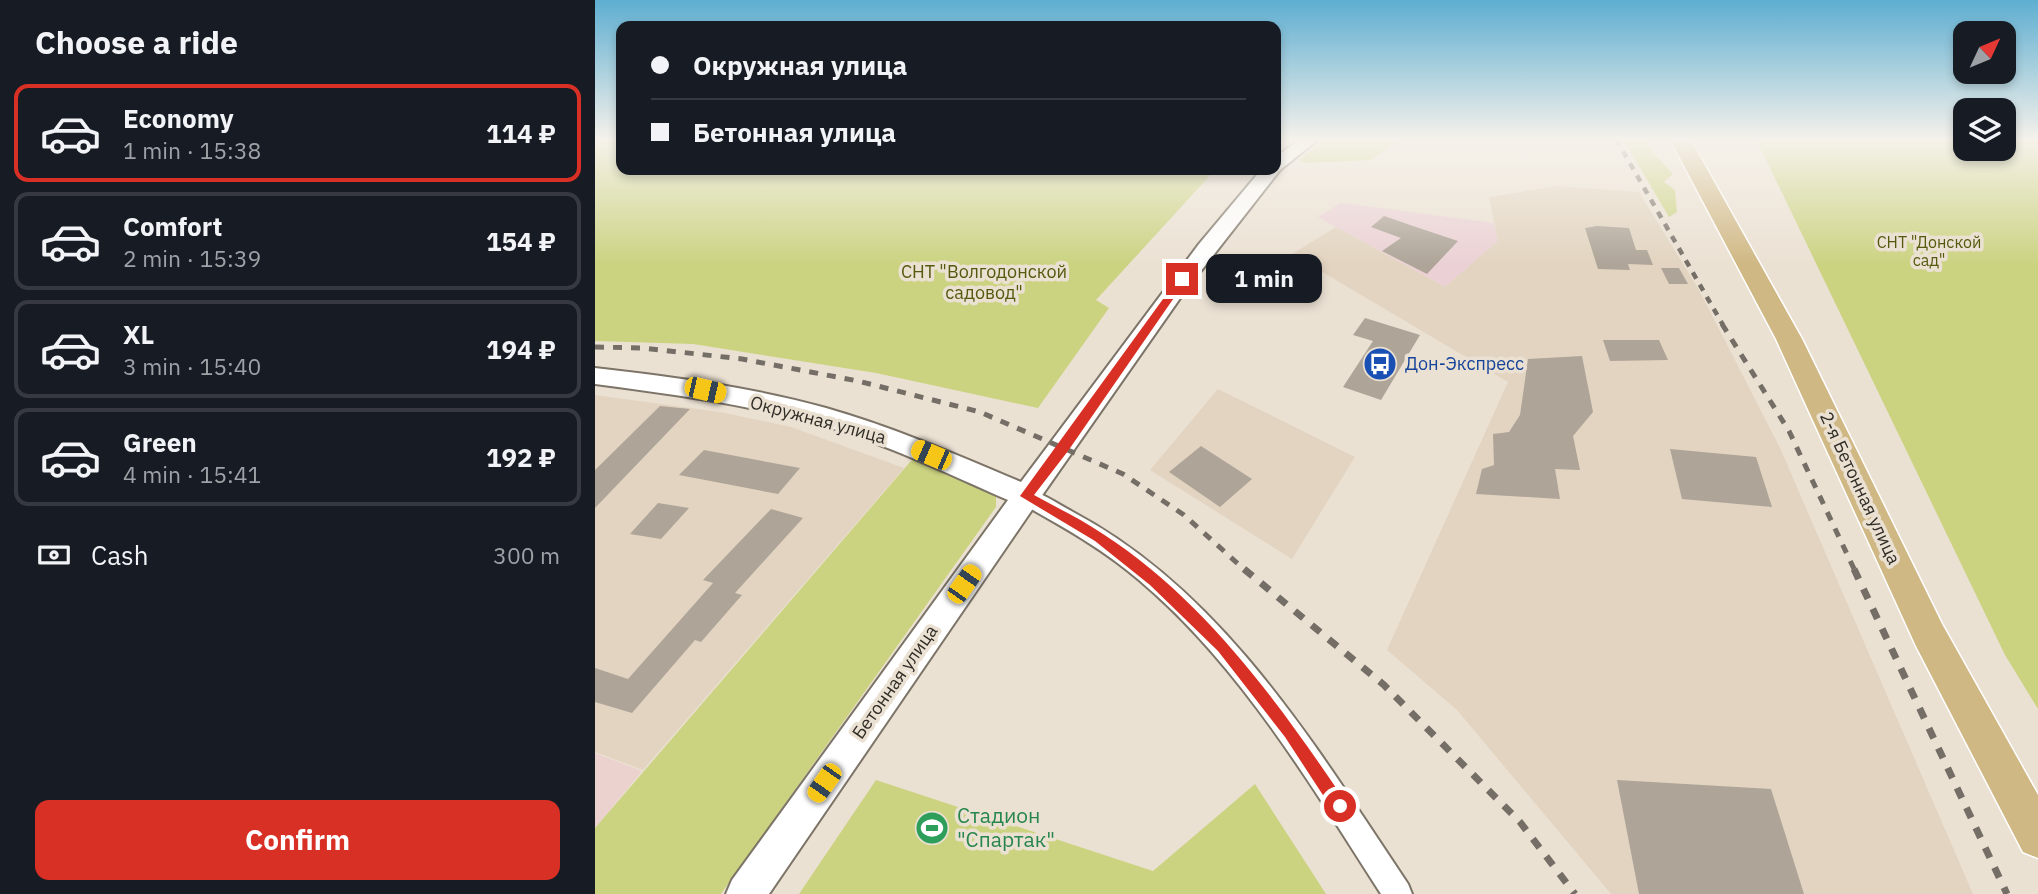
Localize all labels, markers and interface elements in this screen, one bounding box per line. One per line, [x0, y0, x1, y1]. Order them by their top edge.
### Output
text: Choose a ride [35, 21, 238, 63]
north arrow [1953, 21, 2016, 84]
map controls [1953, 21, 2016, 161]
text: Окружная улица [693, 48, 907, 82]
button: layers [1953, 98, 2016, 161]
text: Economy [123, 101, 234, 135]
icon: car [39, 102, 102, 165]
text: Бетонная улица [693, 115, 896, 149]
text: 114 ₽ [486, 116, 556, 150]
text: 1 min · 15:38 [123, 135, 261, 165]
text: Comfort [123, 209, 222, 243]
icon: car [39, 210, 102, 273]
text: 154 ₽ [486, 224, 556, 258]
park label: СНТ "Донской сад" [1877, 232, 1981, 270]
text: 2 min · 15:39 [123, 243, 261, 273]
callout: 1 min [1207, 254, 1322, 304]
park label: СНТ "Волгодонской садовод" [901, 260, 1067, 304]
route end [1166, 263, 1198, 295]
text: 1 min [1234, 263, 1294, 293]
text: XL [123, 317, 154, 351]
icon: car [39, 318, 102, 381]
text: 194 ₽ [486, 332, 556, 366]
bus stop icon: Дон-Экспресс [1361, 345, 1399, 383]
text: 3 min · 15:40 [123, 351, 261, 381]
place label: Дон-Экспресс [1405, 352, 1524, 375]
car [683, 375, 728, 405]
street label: Окружная улица [748, 390, 889, 449]
street label: 2-я Бетонная улица [1815, 408, 1906, 568]
text: Green [123, 425, 197, 459]
icon: car [39, 426, 102, 489]
car [908, 437, 955, 473]
text: 192 ₽ [486, 440, 556, 474]
text: 4 min · 15:41 [123, 459, 261, 489]
icon: cash [35, 536, 73, 574]
text: Cash [91, 538, 148, 572]
text: 300 m [493, 540, 560, 570]
car [944, 561, 985, 607]
street label: Бетонная улица [847, 620, 943, 743]
car [804, 760, 845, 806]
route start [1324, 790, 1356, 822]
button: Confirm [35, 800, 560, 880]
place label: Стадион "Спартак" [957, 801, 1055, 853]
sports icon: Стадион "Спартак" [913, 809, 951, 847]

